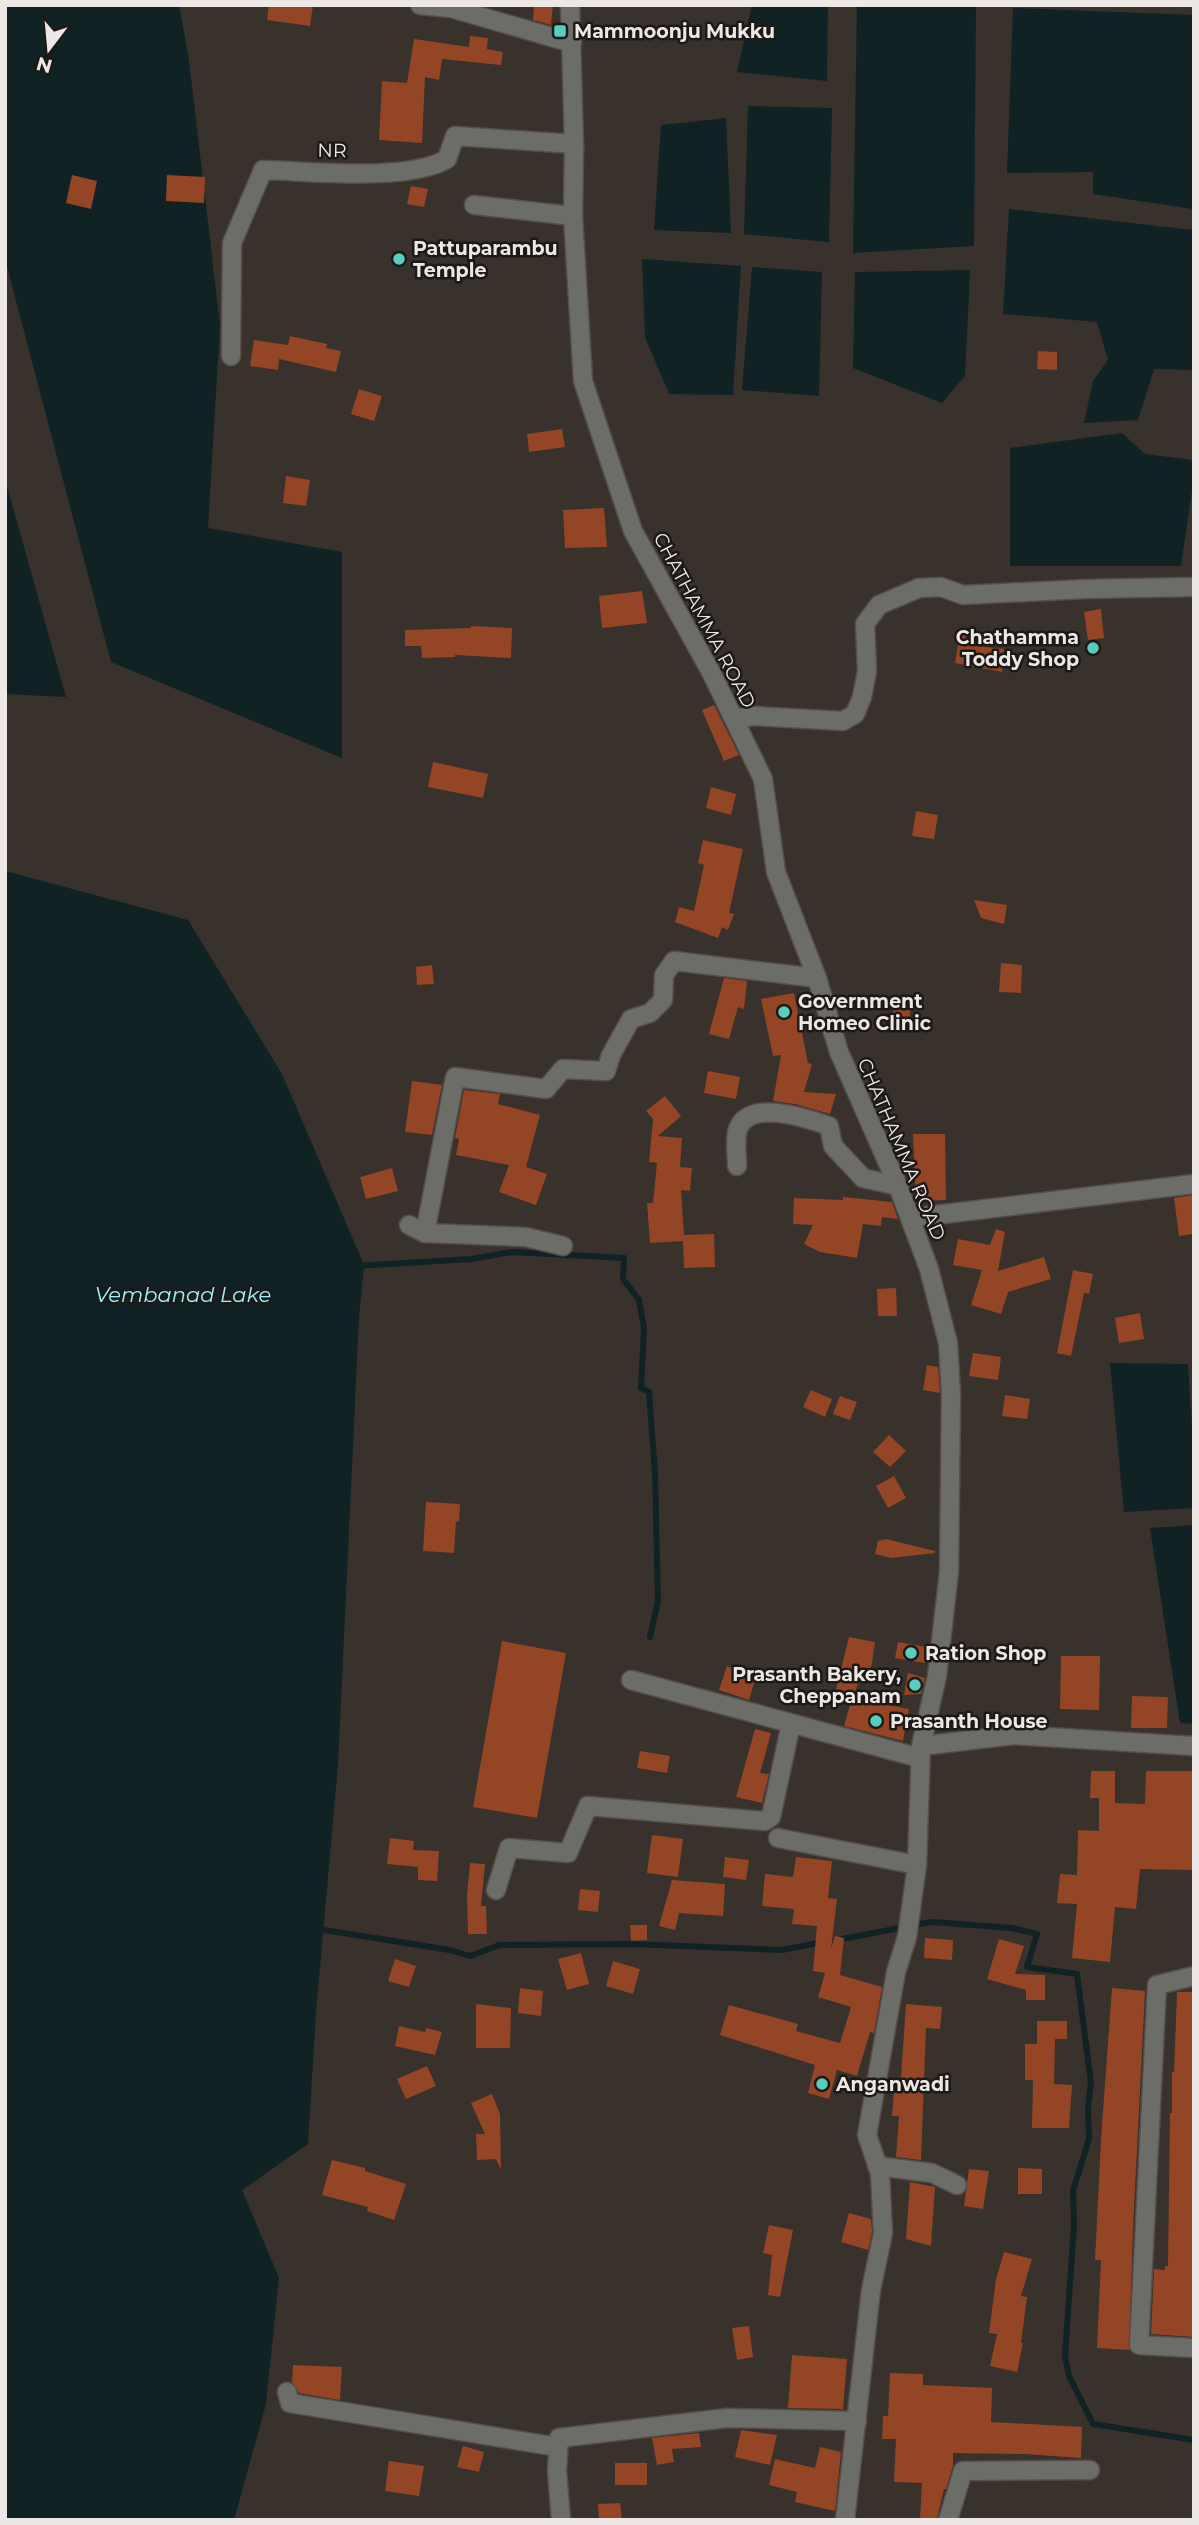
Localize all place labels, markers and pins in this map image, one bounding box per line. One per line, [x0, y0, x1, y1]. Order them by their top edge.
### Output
place label: Mammoonju Mukku [574, 20, 775, 43]
marker: Mammoonju Mukku [552, 23, 568, 39]
place label: Pattuparambu Temple [413, 237, 558, 282]
marker: Pattuparambu Temple [391, 251, 407, 267]
place label: Chathamma Toddy Shop [956, 626, 1079, 671]
marker: Chathamma Toddy Shop [1085, 640, 1101, 656]
place label: Government Homeo Clinic [798, 990, 931, 1035]
marker: Government Homeo Clinic [776, 1004, 792, 1020]
place label: Ration Shop [925, 1642, 1046, 1665]
marker: Ration Shop [903, 1645, 919, 1661]
place label: Prasanth Bakery, Cheppanam [732, 1663, 901, 1708]
marker: Prasanth Bakery, Cheppanam [907, 1677, 923, 1693]
place label: Prasanth House [890, 1710, 1048, 1733]
marker: Prasanth House [868, 1713, 884, 1729]
place label: Anganwadi [835, 2073, 950, 2096]
marker: Anganwadi [814, 2076, 830, 2092]

